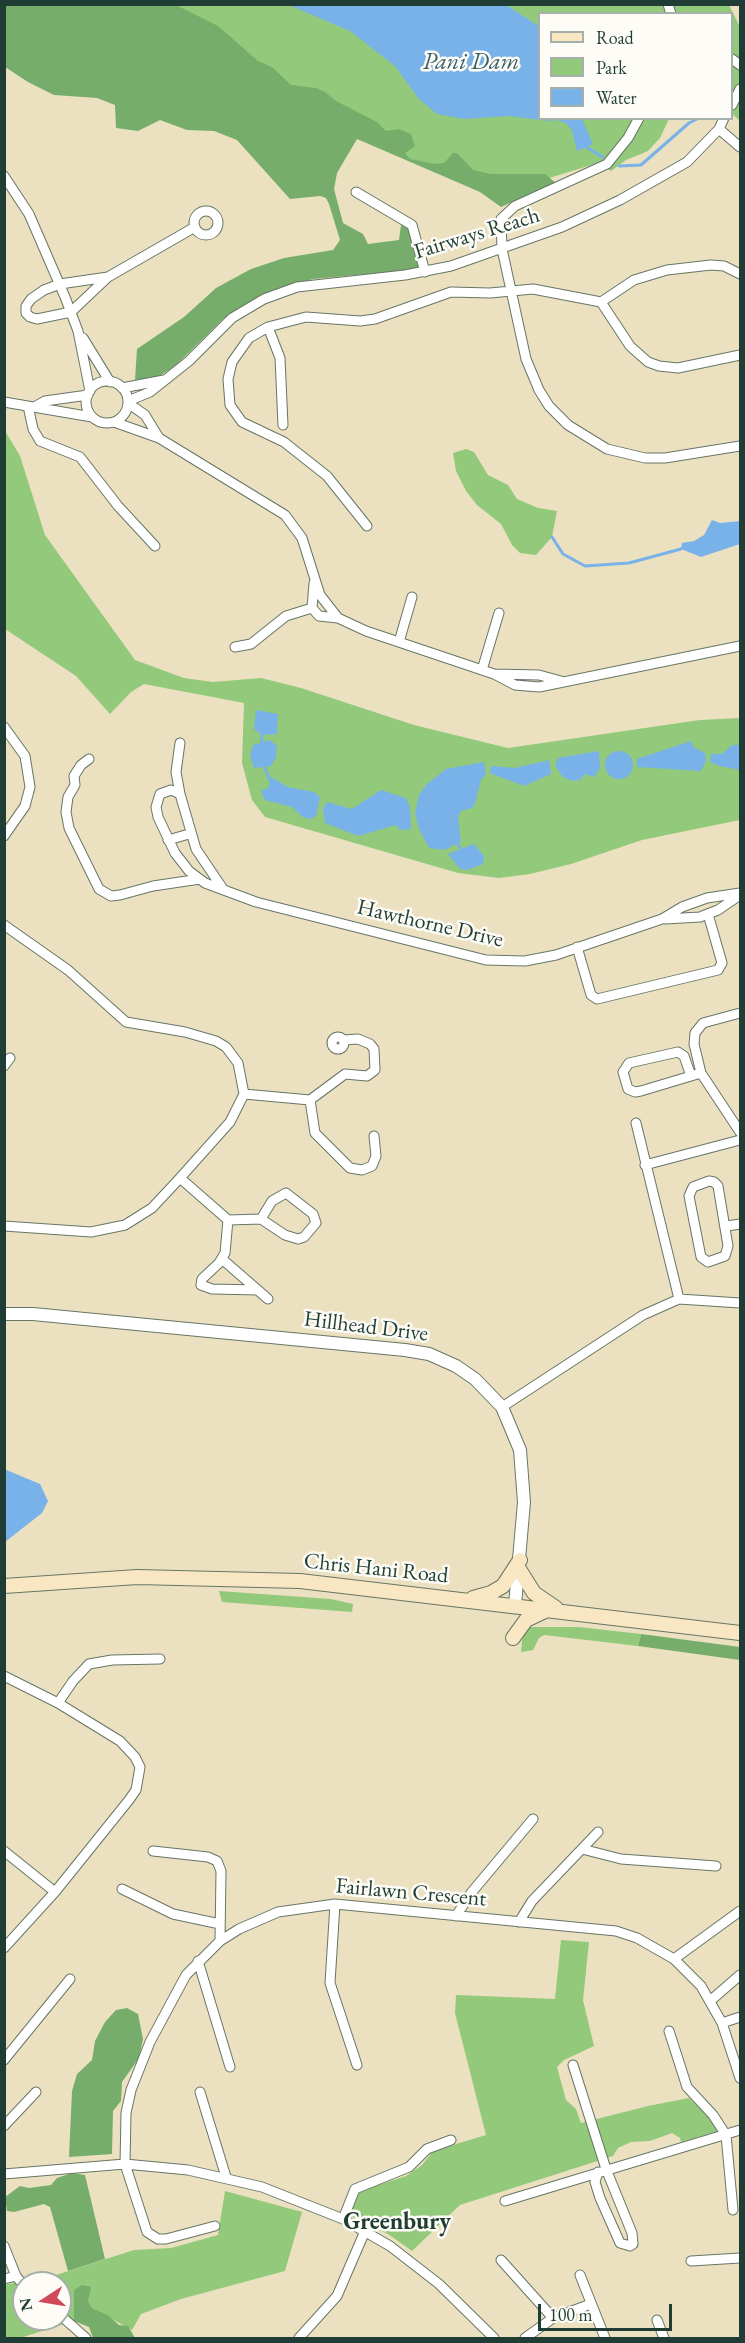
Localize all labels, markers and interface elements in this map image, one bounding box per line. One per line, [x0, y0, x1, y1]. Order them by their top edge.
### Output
legend [538, 12, 733, 120]
text: Road [596, 26, 634, 49]
water label: Pani Dam [423, 48, 519, 76]
text: Park [596, 56, 627, 79]
text: Water [596, 86, 637, 109]
street label: Fairways Reach [411, 202, 543, 266]
street label: Hawthorne Drive [354, 894, 506, 954]
street label: Hillhead Drive [302, 1306, 430, 1348]
street label: Chris Hani Road [302, 1548, 450, 1590]
street label: Fairlawn Crescent [335, 1873, 487, 1913]
district label: Greenbury [343, 2208, 451, 2236]
north arrow [12, 2271, 72, 2331]
scale bar [541, 2292, 674, 2330]
text: N [14, 2296, 37, 2313]
text: 100 m [549, 2303, 593, 2326]

